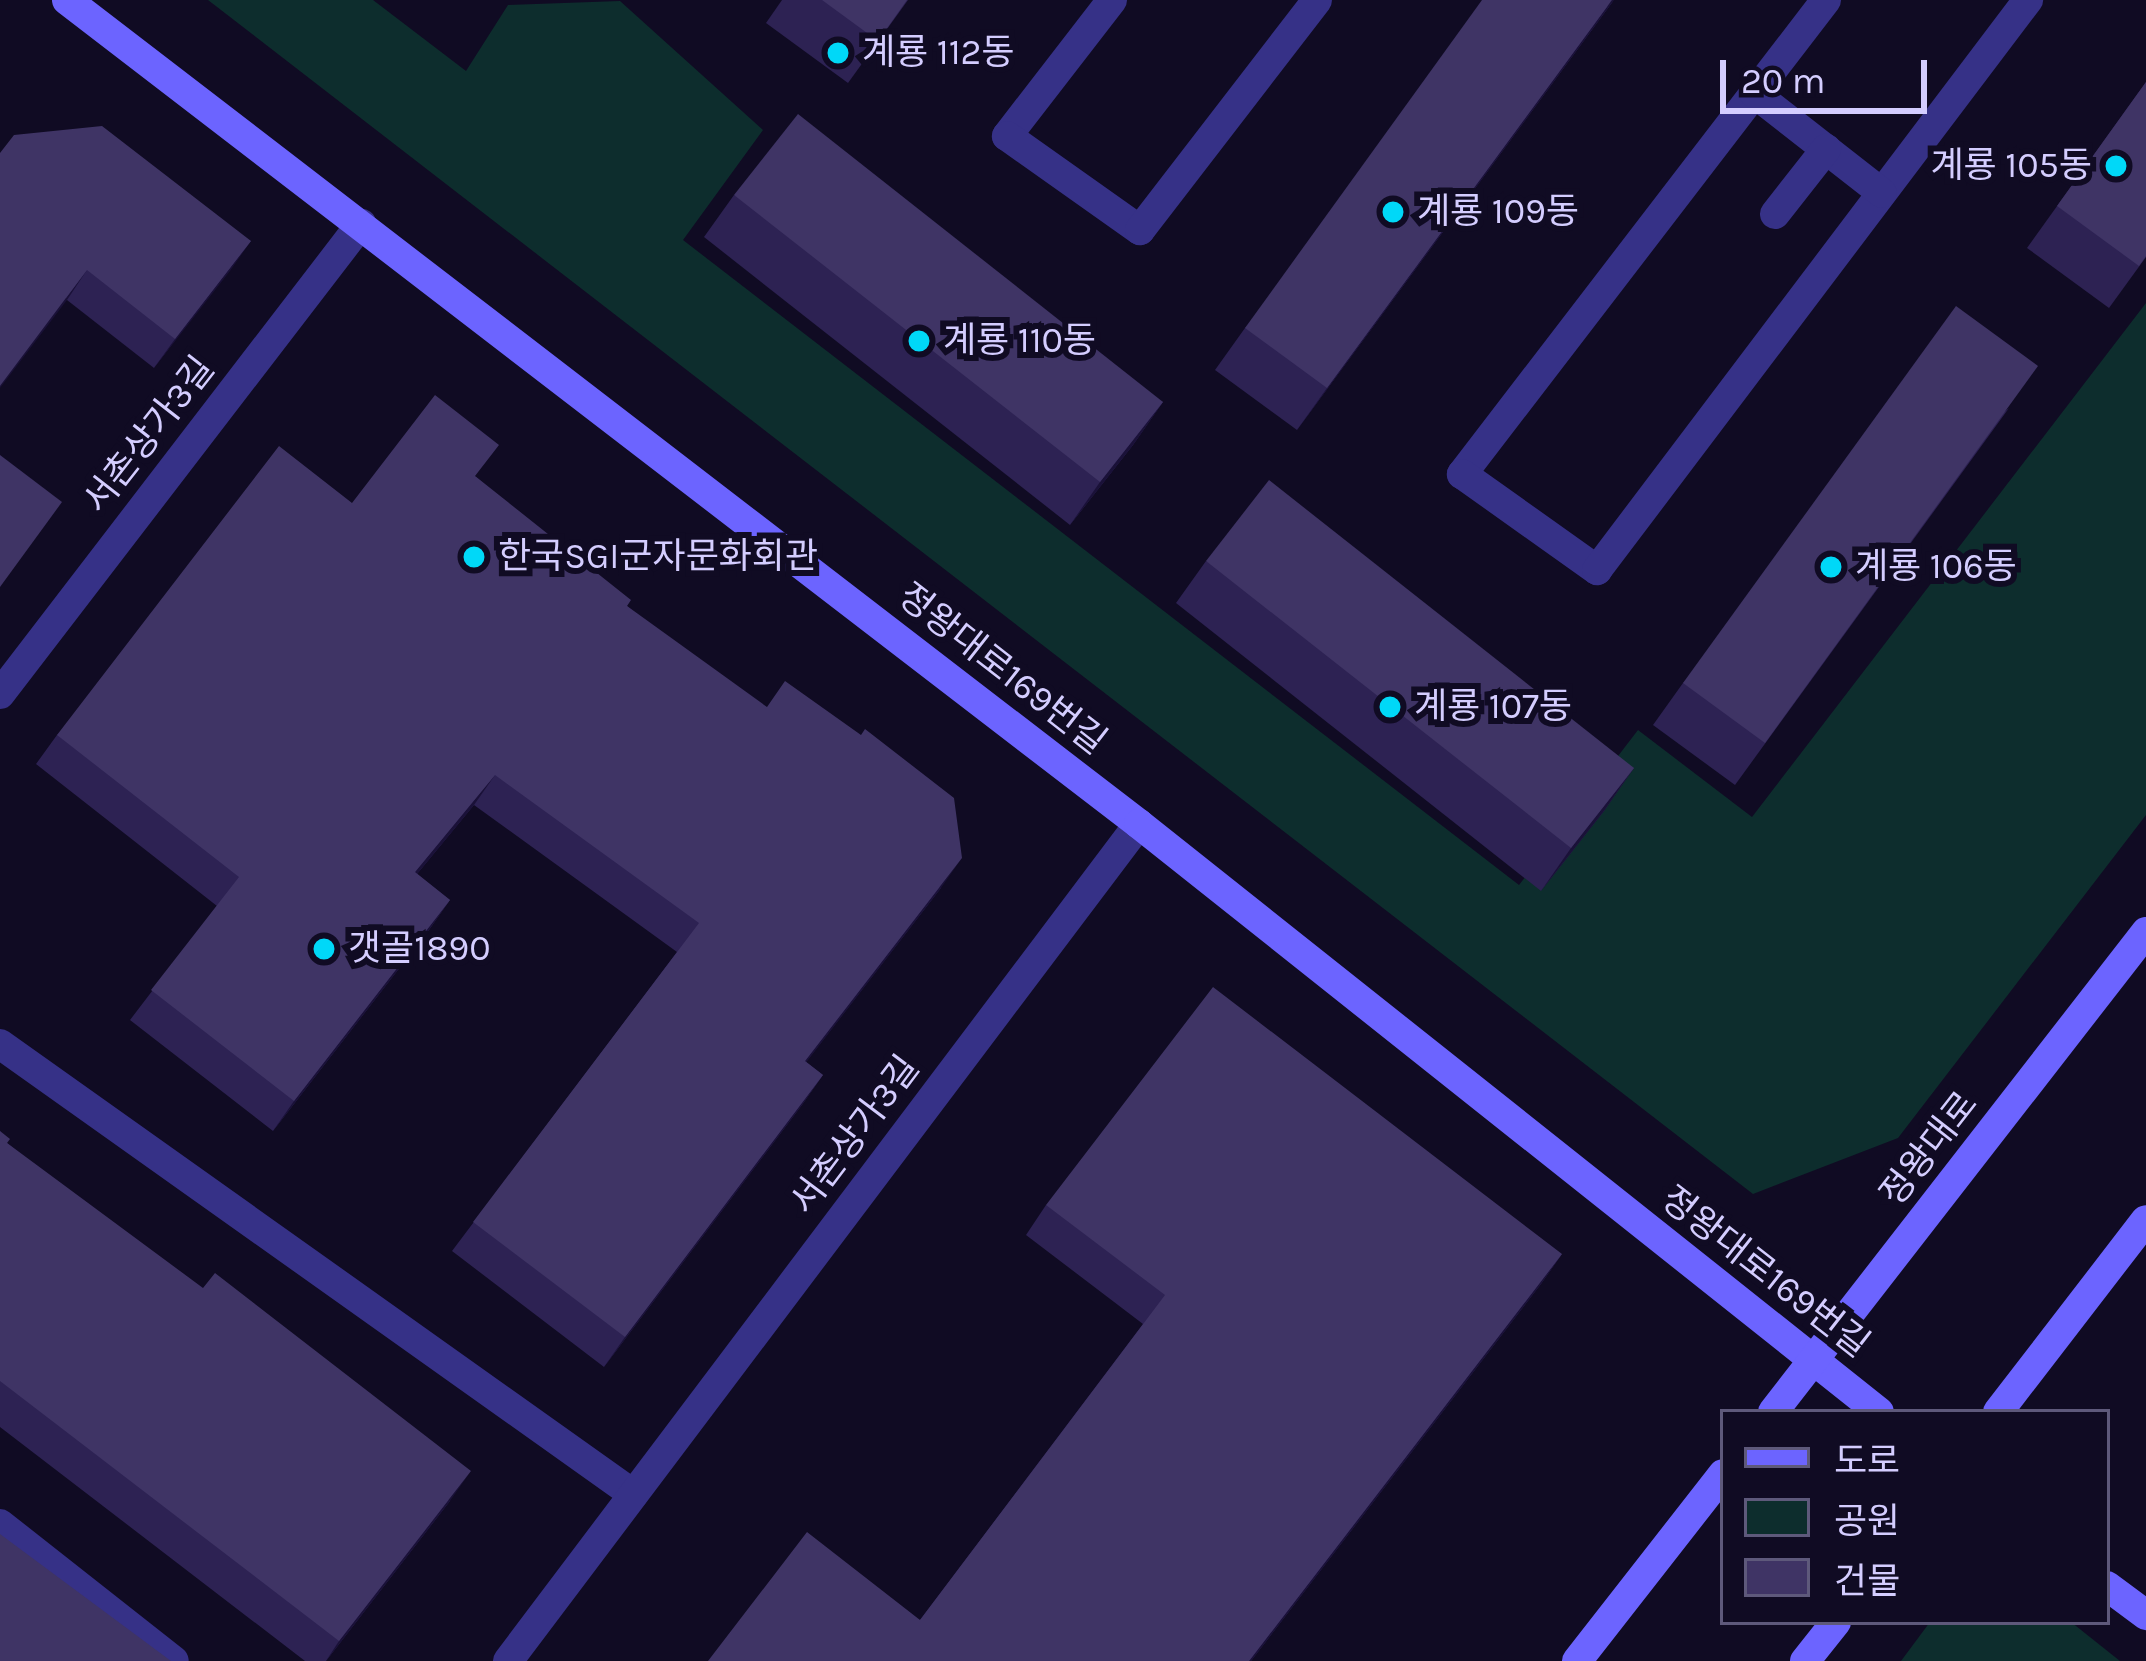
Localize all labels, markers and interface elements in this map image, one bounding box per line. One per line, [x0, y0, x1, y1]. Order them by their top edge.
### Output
place label: 계룡 112동 [862, 31, 1015, 75]
scale bar [1726, 36, 1933, 110]
marker: 계룡 112동 [825, 40, 851, 66]
text: 20 m [1741, 60, 1825, 102]
place label: 계룡 105동 [1931, 144, 2092, 188]
marker: 계룡 105동 [2103, 153, 2129, 179]
place label: 계룡 109동 [1417, 190, 1579, 234]
marker: 계룡 109동 [1380, 199, 1406, 225]
place label: 계룡 110동 [943, 319, 1096, 363]
marker: 계룡 110동 [906, 328, 932, 354]
street label: 서촌상가3길 [74, 348, 224, 522]
place label: 한국SGI군자문화회관 [498, 535, 818, 579]
marker: 한국SGI군자문화회관 [461, 544, 487, 570]
place label: 계룡 106동 [1855, 545, 2017, 589]
marker: 계룡 106동 [1818, 554, 1844, 580]
street label: 정왕대로169번길 [889, 574, 1115, 764]
place label: 계룡 107동 [1414, 685, 1572, 729]
marker: 계룡 107동 [1377, 694, 1403, 720]
place label: 갯골1890 [348, 927, 491, 971]
marker: 갯골1890 [311, 936, 337, 962]
street label: 서촌상가3길 [782, 1047, 928, 1223]
street label: 정왕대로 [1871, 1084, 1987, 1214]
street label: 정왕대로169번길 [1652, 1177, 1878, 1367]
legend [1720, 1409, 2110, 1625]
text: 도로 [1834, 1440, 1900, 1482]
text: 공원 [1834, 1500, 1900, 1542]
text: 건물 [1834, 1560, 1900, 1602]

